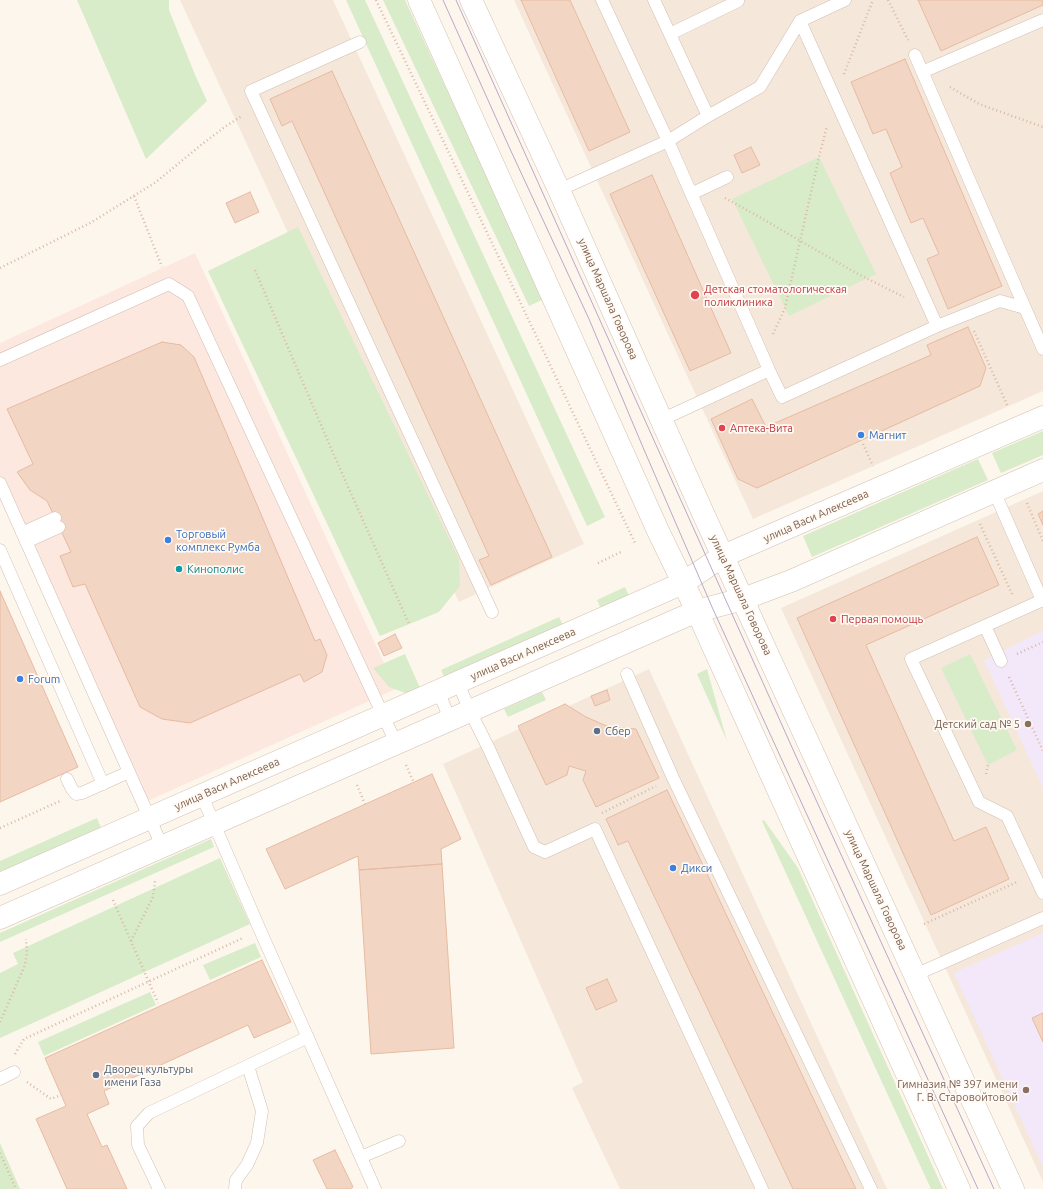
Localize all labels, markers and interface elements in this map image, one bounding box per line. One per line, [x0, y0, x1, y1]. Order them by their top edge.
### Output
street label: улица Маршала Говорова [575, 236, 641, 362]
place label: Детская стоматологическая поликлиника [704, 282, 847, 308]
marker: Детская стоматологическая поликлиника [689, 289, 701, 301]
place label: Аптека-Вита [730, 421, 793, 435]
marker: Аптека-Вита [717, 423, 727, 433]
place label: Магнит [869, 428, 906, 442]
marker: Магнит [856, 430, 866, 440]
street label: улица Васи Алексеева [761, 487, 871, 545]
place label: Торговый комплекс Румба [176, 527, 260, 553]
street label: улица Маршала Говорова [707, 533, 775, 657]
marker: Торговый комплекс Румба [163, 535, 173, 545]
place label: Кинополис [187, 562, 244, 576]
marker: Кинополис [174, 564, 184, 574]
place label: Первая помощь [841, 612, 923, 626]
marker: Первая помощь [828, 614, 838, 624]
street label: улица Васи Алексеева [468, 625, 578, 683]
place label: Forum [28, 672, 60, 686]
marker: Forum [15, 674, 25, 684]
place label: Детский сад № 5 [934, 717, 1020, 731]
marker: Детский сад № 5 [1023, 719, 1033, 729]
place label: Сбер [605, 724, 631, 738]
marker: Сбер [592, 726, 602, 736]
street label: улица Васи Алексеева [172, 755, 282, 813]
street label: улица Маршала Говорова [842, 828, 910, 952]
place label: Дикси [681, 861, 712, 875]
marker: Дикси [668, 863, 678, 873]
place label: Дворец культуры имени Газа [104, 1062, 193, 1088]
marker: Дворец культуры имени Газа [91, 1070, 101, 1080]
place label: Гимназия № 397 имени Г. В. Старовойтовой [897, 1077, 1018, 1103]
marker: Гимназия № 397 имени Г. В. Старовойтовой [1021, 1085, 1031, 1095]

